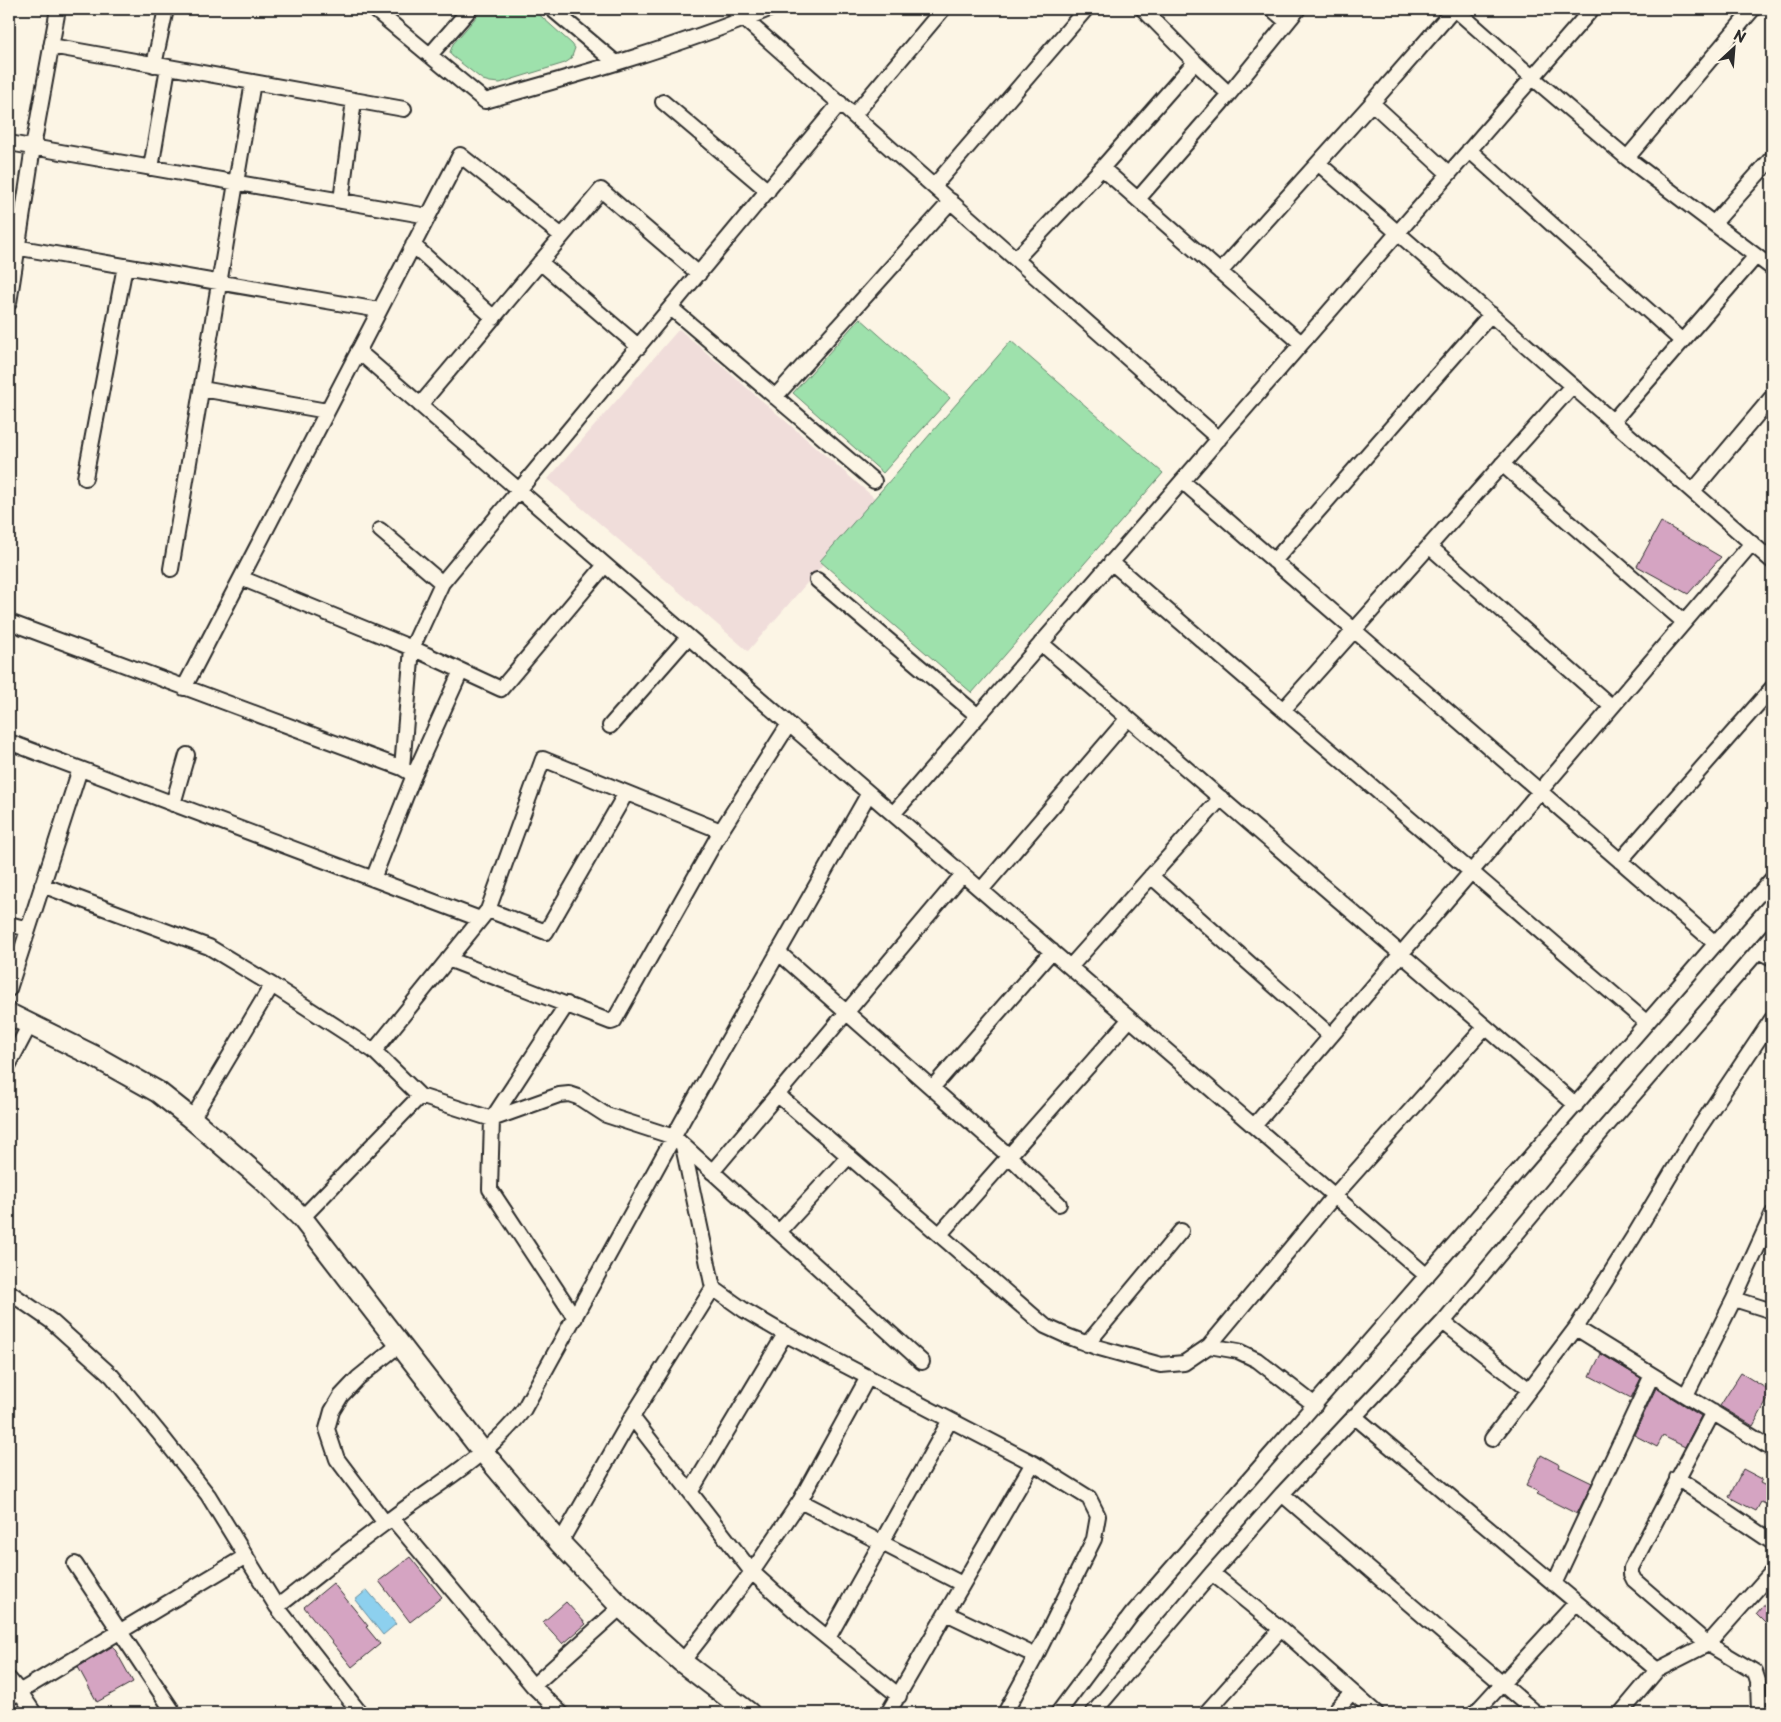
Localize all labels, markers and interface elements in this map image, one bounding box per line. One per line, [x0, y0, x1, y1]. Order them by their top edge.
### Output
north arrow [1708, 22, 1758, 72]
text: N [1730, 24, 1750, 48]

